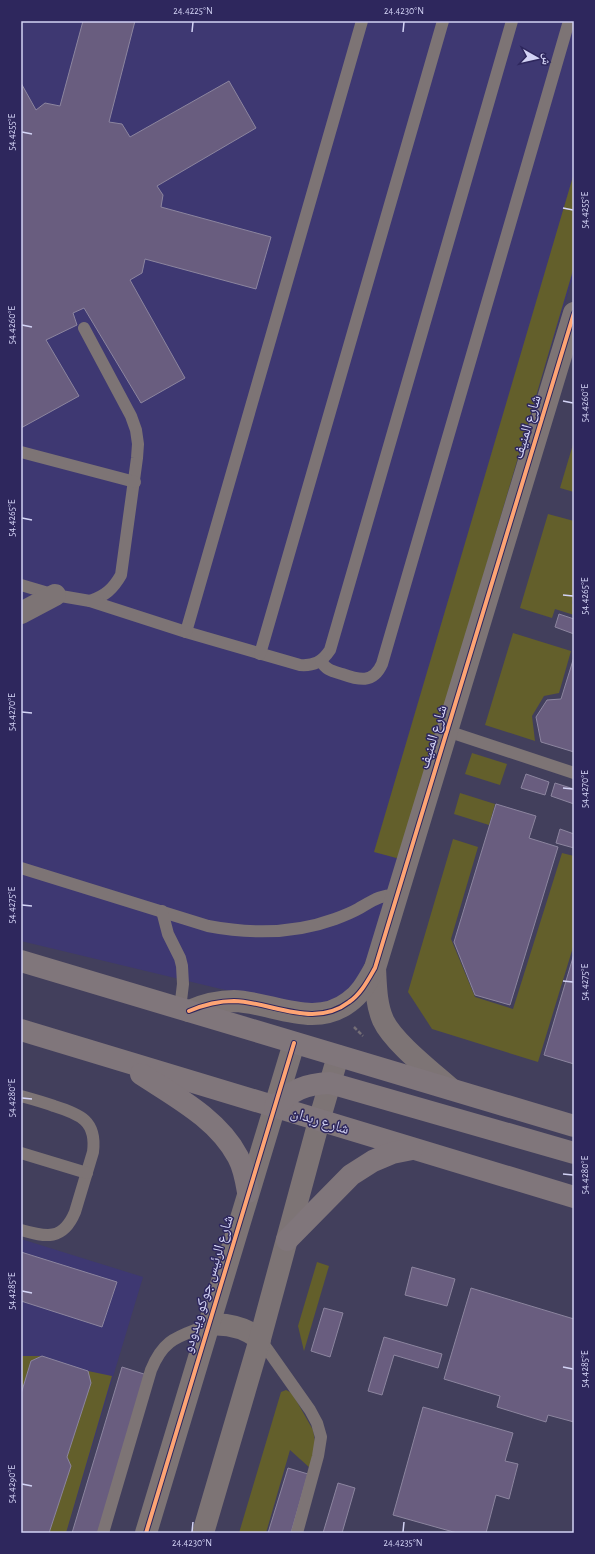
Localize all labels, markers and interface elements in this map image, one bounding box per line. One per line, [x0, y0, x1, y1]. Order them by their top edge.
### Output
text: 24.4225°N [173, 6, 213, 16]
text: 24.4230°N [384, 6, 424, 16]
north arrow [517, 38, 557, 78]
text: ش [538, 52, 553, 66]
text: 54.4255°E [7, 113, 17, 150]
text: 54.4255°E [580, 191, 590, 228]
text: 54.4260°E [7, 306, 17, 344]
text: 54.4260°E [580, 384, 590, 422]
street label: شارع المنيف [510, 393, 546, 461]
text: 54.4265°E [7, 499, 17, 537]
text: 54.4265°E [580, 577, 590, 615]
text: 54.4270°E [7, 693, 17, 731]
street label: شارع المنيف [416, 703, 452, 771]
text: 54.4270°E [580, 770, 590, 808]
text: 54.4275°E [7, 886, 17, 923]
text: 54.4275°E [580, 963, 590, 1000]
text: 54.4280°E [7, 1079, 17, 1117]
street label: شارع ربدان [288, 1105, 351, 1139]
text: 54.4280°E [580, 1156, 590, 1194]
street label: شارع الرئيس جوكو ويدودو [180, 1213, 238, 1355]
text: 54.4285°E [7, 1272, 17, 1310]
text: 54.4285°E [580, 1350, 590, 1388]
text: 54.4290°E [7, 1465, 17, 1503]
text: 24.4230°N [172, 1538, 212, 1548]
text: 24.4235°N [383, 1538, 423, 1548]

